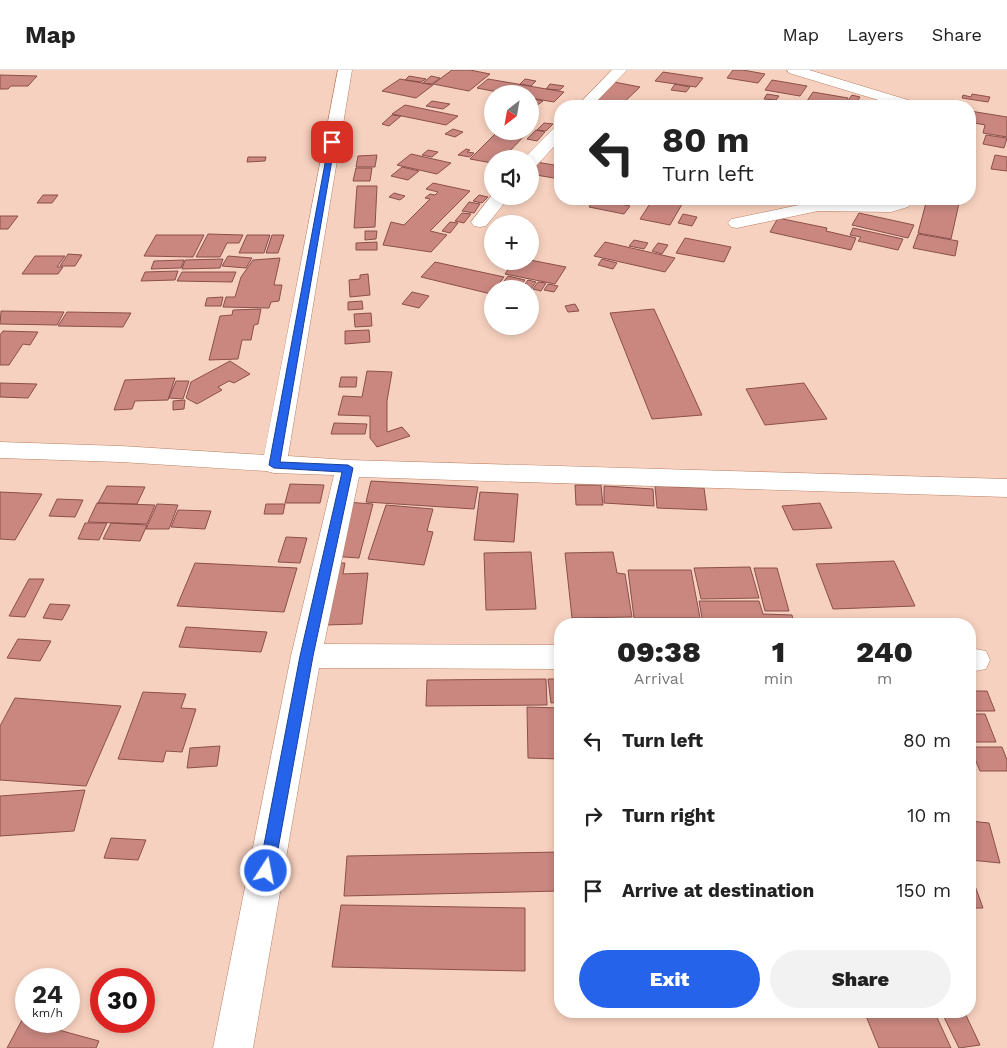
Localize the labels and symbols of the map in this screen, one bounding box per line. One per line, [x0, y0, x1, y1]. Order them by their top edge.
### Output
north arrow [484, 85, 539, 140]
pin [311, 121, 353, 163]
position arrow [239, 844, 291, 896]
speed limit sign: 30 [90, 968, 155, 1033]

